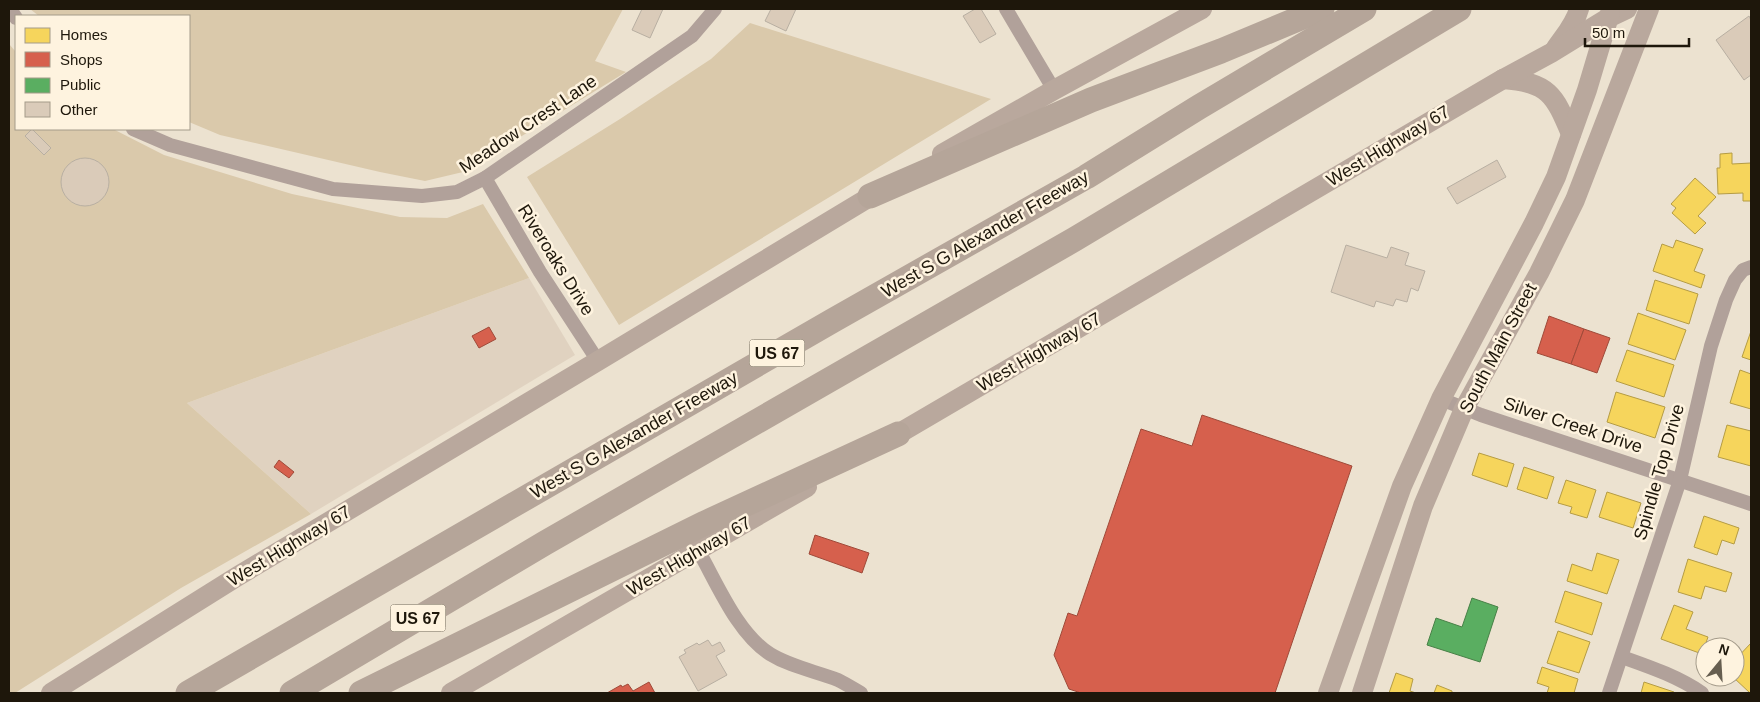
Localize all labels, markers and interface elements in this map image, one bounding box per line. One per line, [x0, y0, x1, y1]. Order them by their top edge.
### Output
legend [15, 15, 190, 130]
scale bar [1585, 15, 1689, 47]
text: 50 m [1592, 24, 1625, 41]
text: Homes [60, 26, 108, 43]
text: Shops [60, 51, 103, 68]
street label: Meadow Crest Lane [456, 71, 600, 177]
text: Public [60, 76, 101, 93]
text: Other [60, 101, 98, 118]
street label: West Highway 67 [1323, 101, 1453, 191]
street label: West S G Alexander Freeway [878, 166, 1092, 302]
street label: Riveroaks Drive [514, 201, 598, 319]
street label: South Main Street [1455, 280, 1541, 416]
street label: West Highway 67 [973, 308, 1105, 396]
road number: US 67 [750, 339, 804, 366]
street label: West S G Alexander Freeway [527, 367, 741, 503]
street label: Silver Creek Drive [1501, 393, 1645, 457]
street label: Spindle Top Drive [1630, 402, 1688, 542]
street label: West Highway 67 [224, 501, 354, 591]
street label: West Highway 67 [623, 512, 755, 600]
road number: US 67 [390, 604, 446, 632]
north arrow [1695, 637, 1745, 687]
text: N [1717, 640, 1731, 659]

